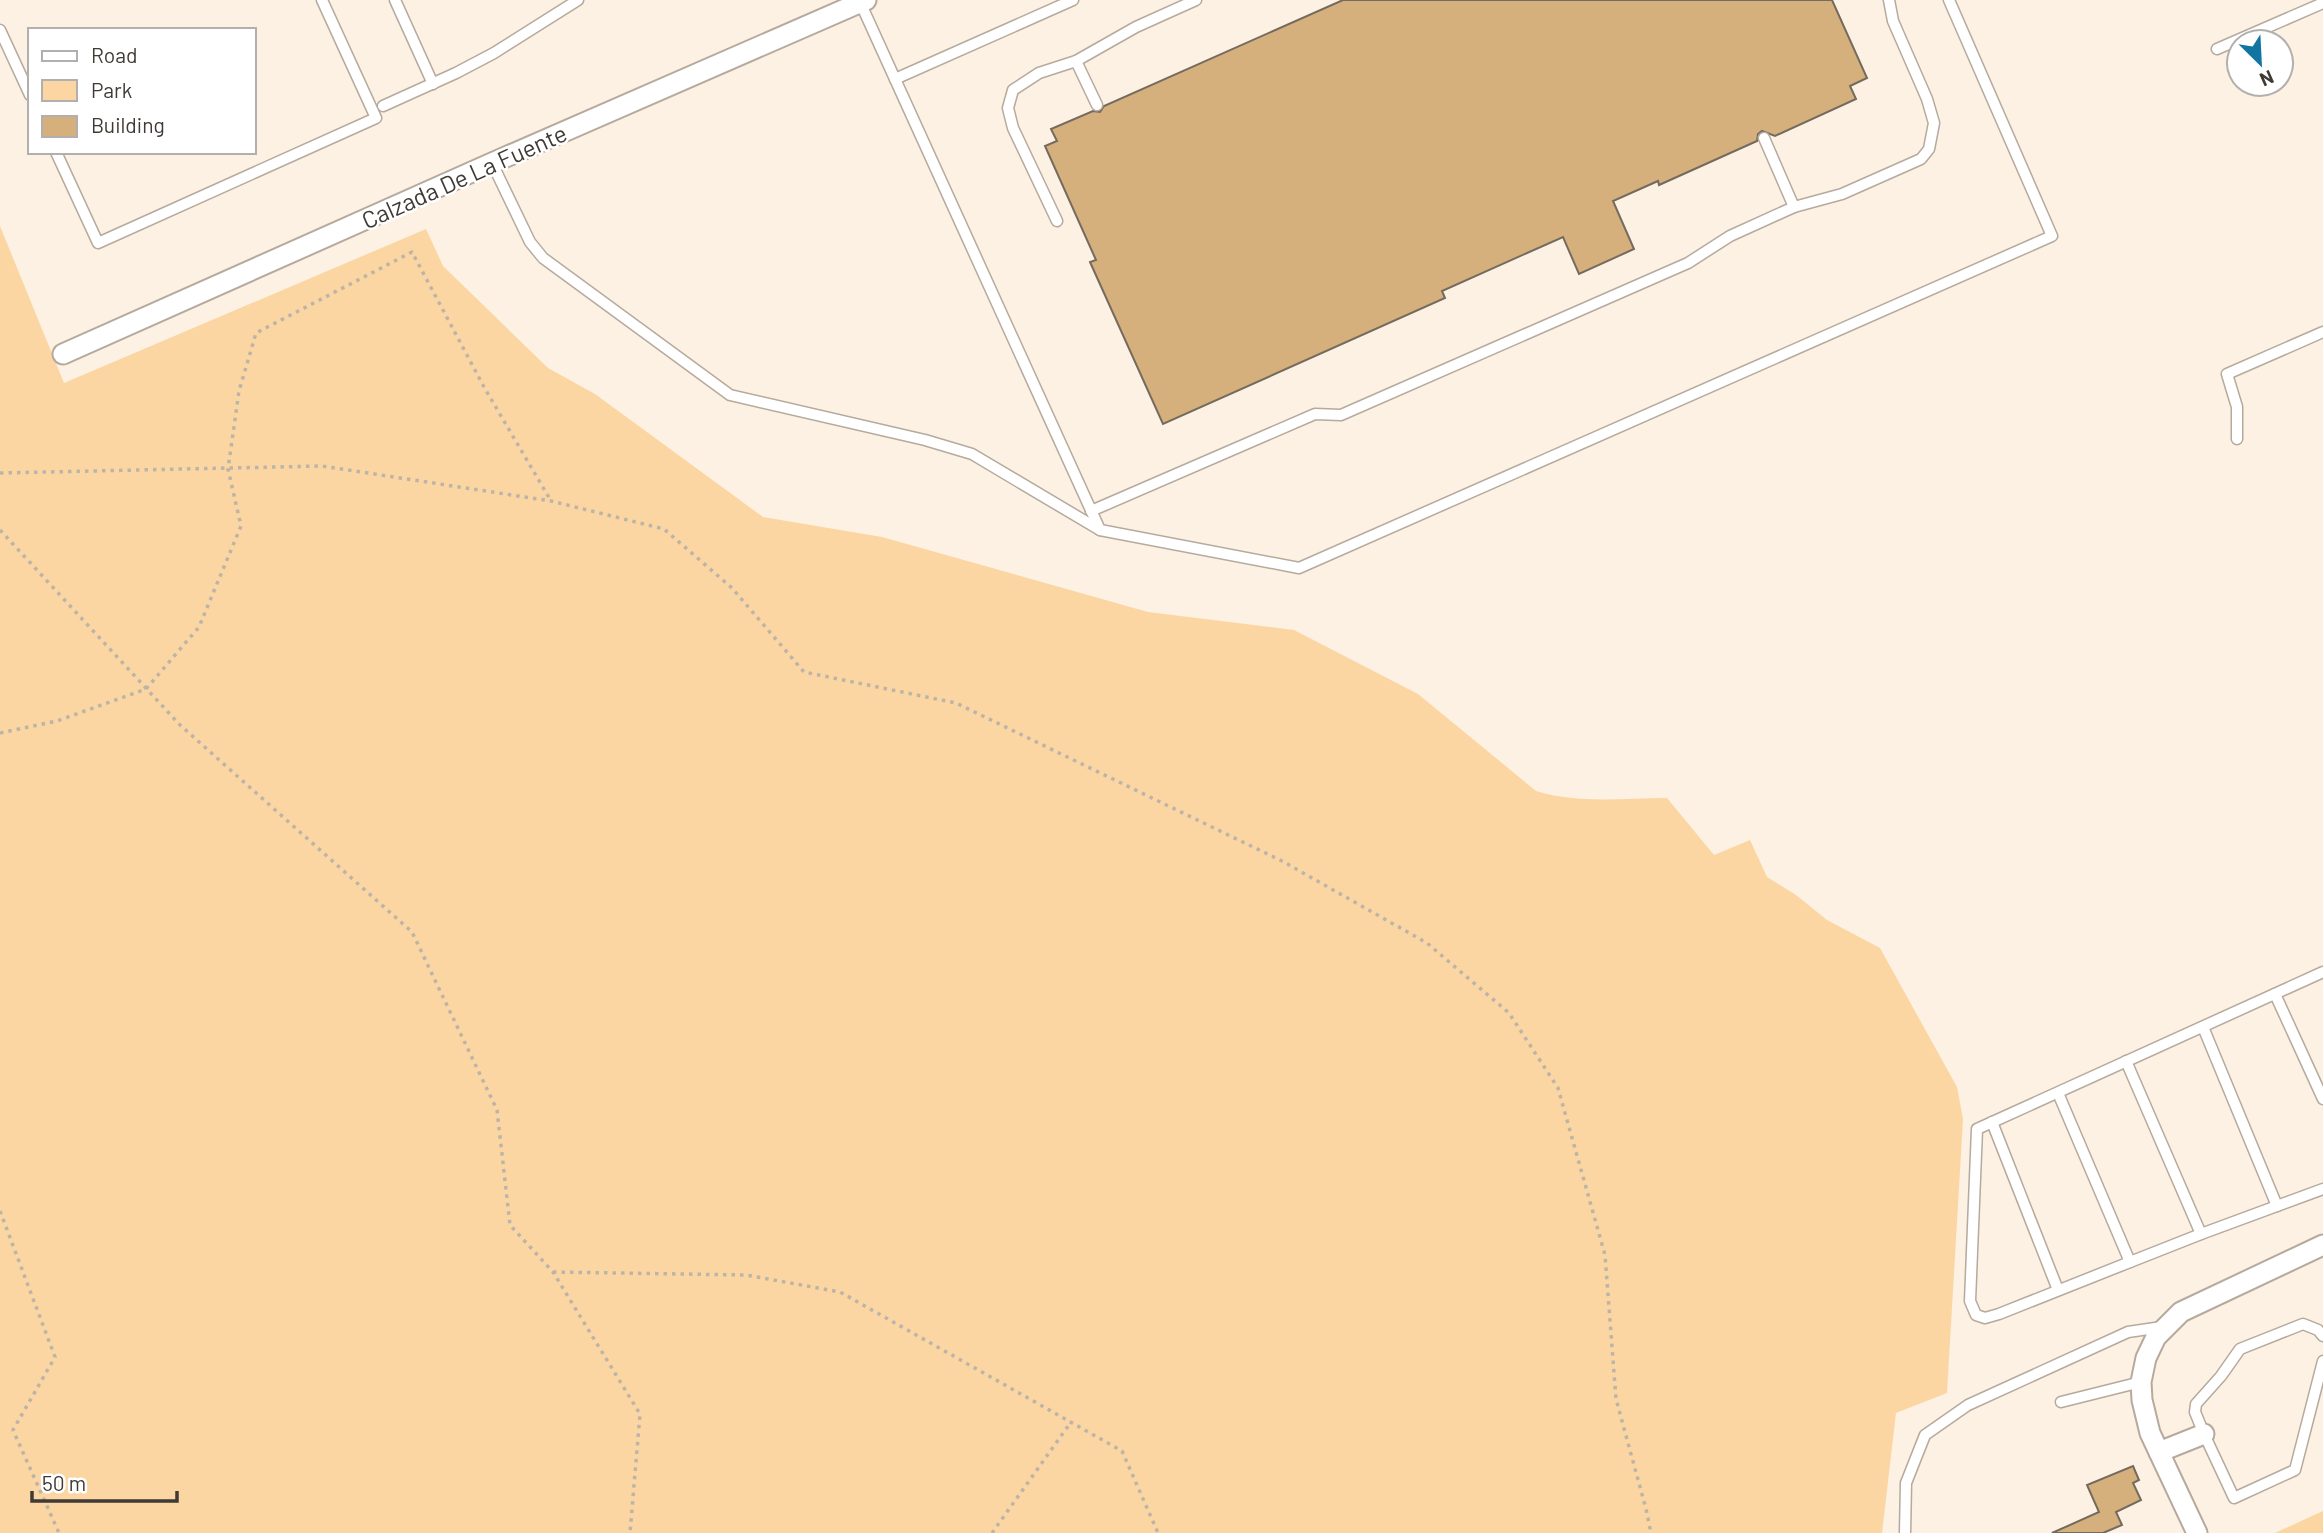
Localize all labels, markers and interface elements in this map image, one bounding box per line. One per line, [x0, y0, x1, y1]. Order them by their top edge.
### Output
legend [28, 28, 256, 154]
north arrow [2225, 28, 2295, 98]
text: Road [91, 42, 137, 67]
text: N [2257, 66, 2278, 92]
text: Park [91, 77, 132, 102]
text: Building [91, 112, 165, 137]
street label: Calzada De La Fuente [357, 118, 571, 234]
scale bar [32, 1460, 177, 1504]
text: 50 m [42, 1470, 86, 1495]

